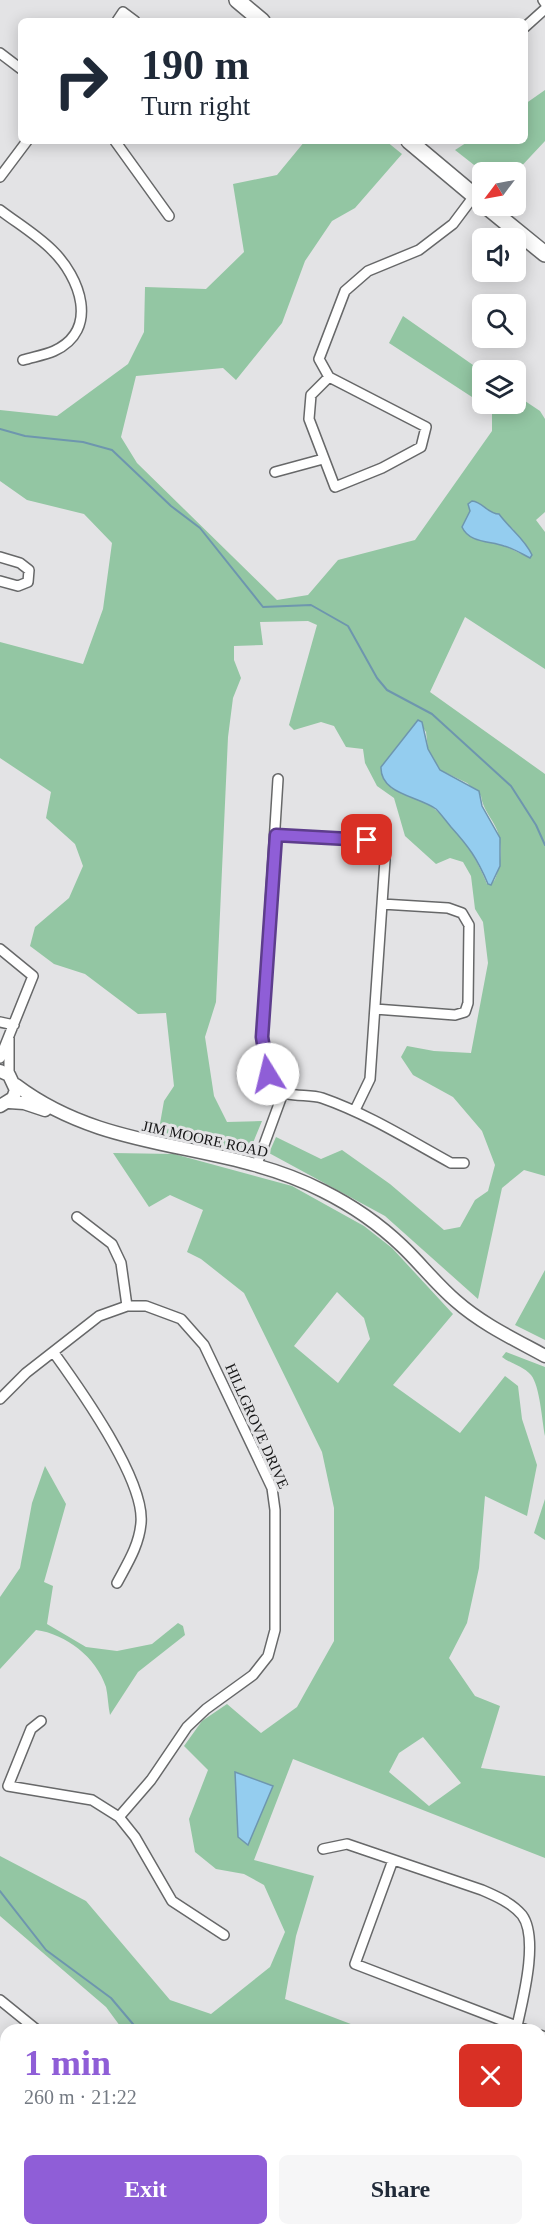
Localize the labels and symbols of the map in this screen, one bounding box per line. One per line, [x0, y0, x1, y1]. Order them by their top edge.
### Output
north arrow [472, 162, 526, 216]
pin [341, 814, 392, 865]
position arrow [236, 1042, 300, 1106]
street label: JIM MOORE ROAD [141, 1118, 270, 1160]
street label: HILLGROVE DRIVE [222, 1361, 292, 1491]

